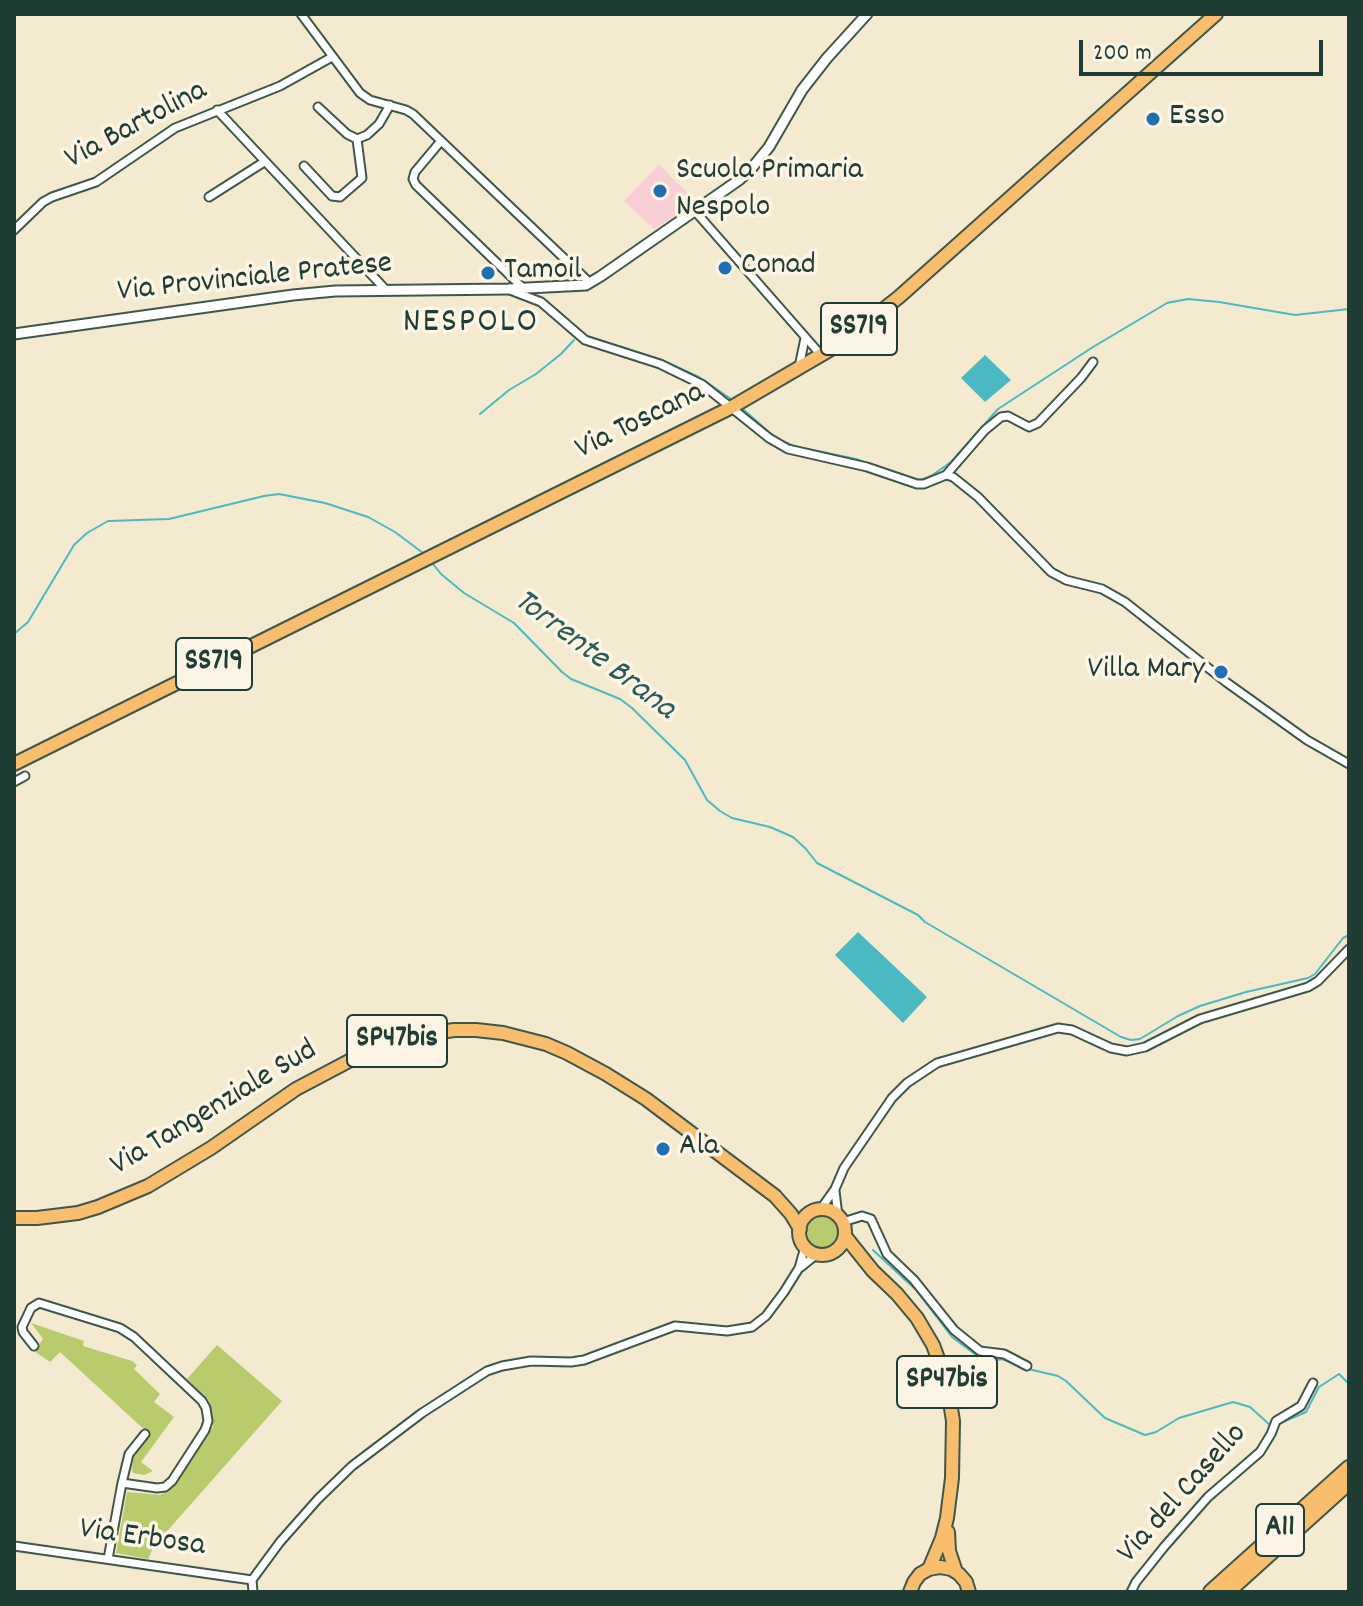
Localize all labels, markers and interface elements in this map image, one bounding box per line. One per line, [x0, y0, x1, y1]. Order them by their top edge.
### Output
scale bar [1083, 24, 1327, 74]
text: 200 m [1093, 37, 1152, 71]
street label: Via Bartolina [60, 74, 214, 180]
place label: Esso [1169, 100, 1225, 138]
marker: Esso [1144, 110, 1162, 128]
place label: Scuola Primaria Nespolo [676, 154, 863, 229]
marker: Scuola Primaria Nespolo [651, 182, 669, 200]
street label: Via Provinciale Pratese [116, 246, 394, 314]
place label: Conad [741, 249, 816, 287]
place label: Tamoil [504, 254, 582, 292]
marker: Conad [716, 259, 734, 277]
marker: Tamoil [479, 264, 497, 282]
district label: NESPOLO [403, 303, 539, 347]
road number: SS719 [821, 303, 897, 355]
street label: Via Toscana [570, 375, 712, 471]
water label: Torrente Brana [504, 583, 682, 731]
road number: SS719 [176, 638, 252, 690]
place label: Villa Mary [1088, 653, 1205, 691]
marker: Villa Mary [1212, 663, 1230, 681]
road number: SP47bis [347, 1015, 447, 1067]
street label: Via Tangenziale Sud [105, 1033, 325, 1187]
place label: Ala [679, 1130, 719, 1168]
marker: Ala [654, 1140, 672, 1158]
road number: SP47bis [897, 1356, 997, 1408]
street label: Via del Casello [1111, 1417, 1257, 1573]
road number: A11 [1256, 1504, 1304, 1556]
street label: Via Erbosa [77, 1512, 207, 1568]

